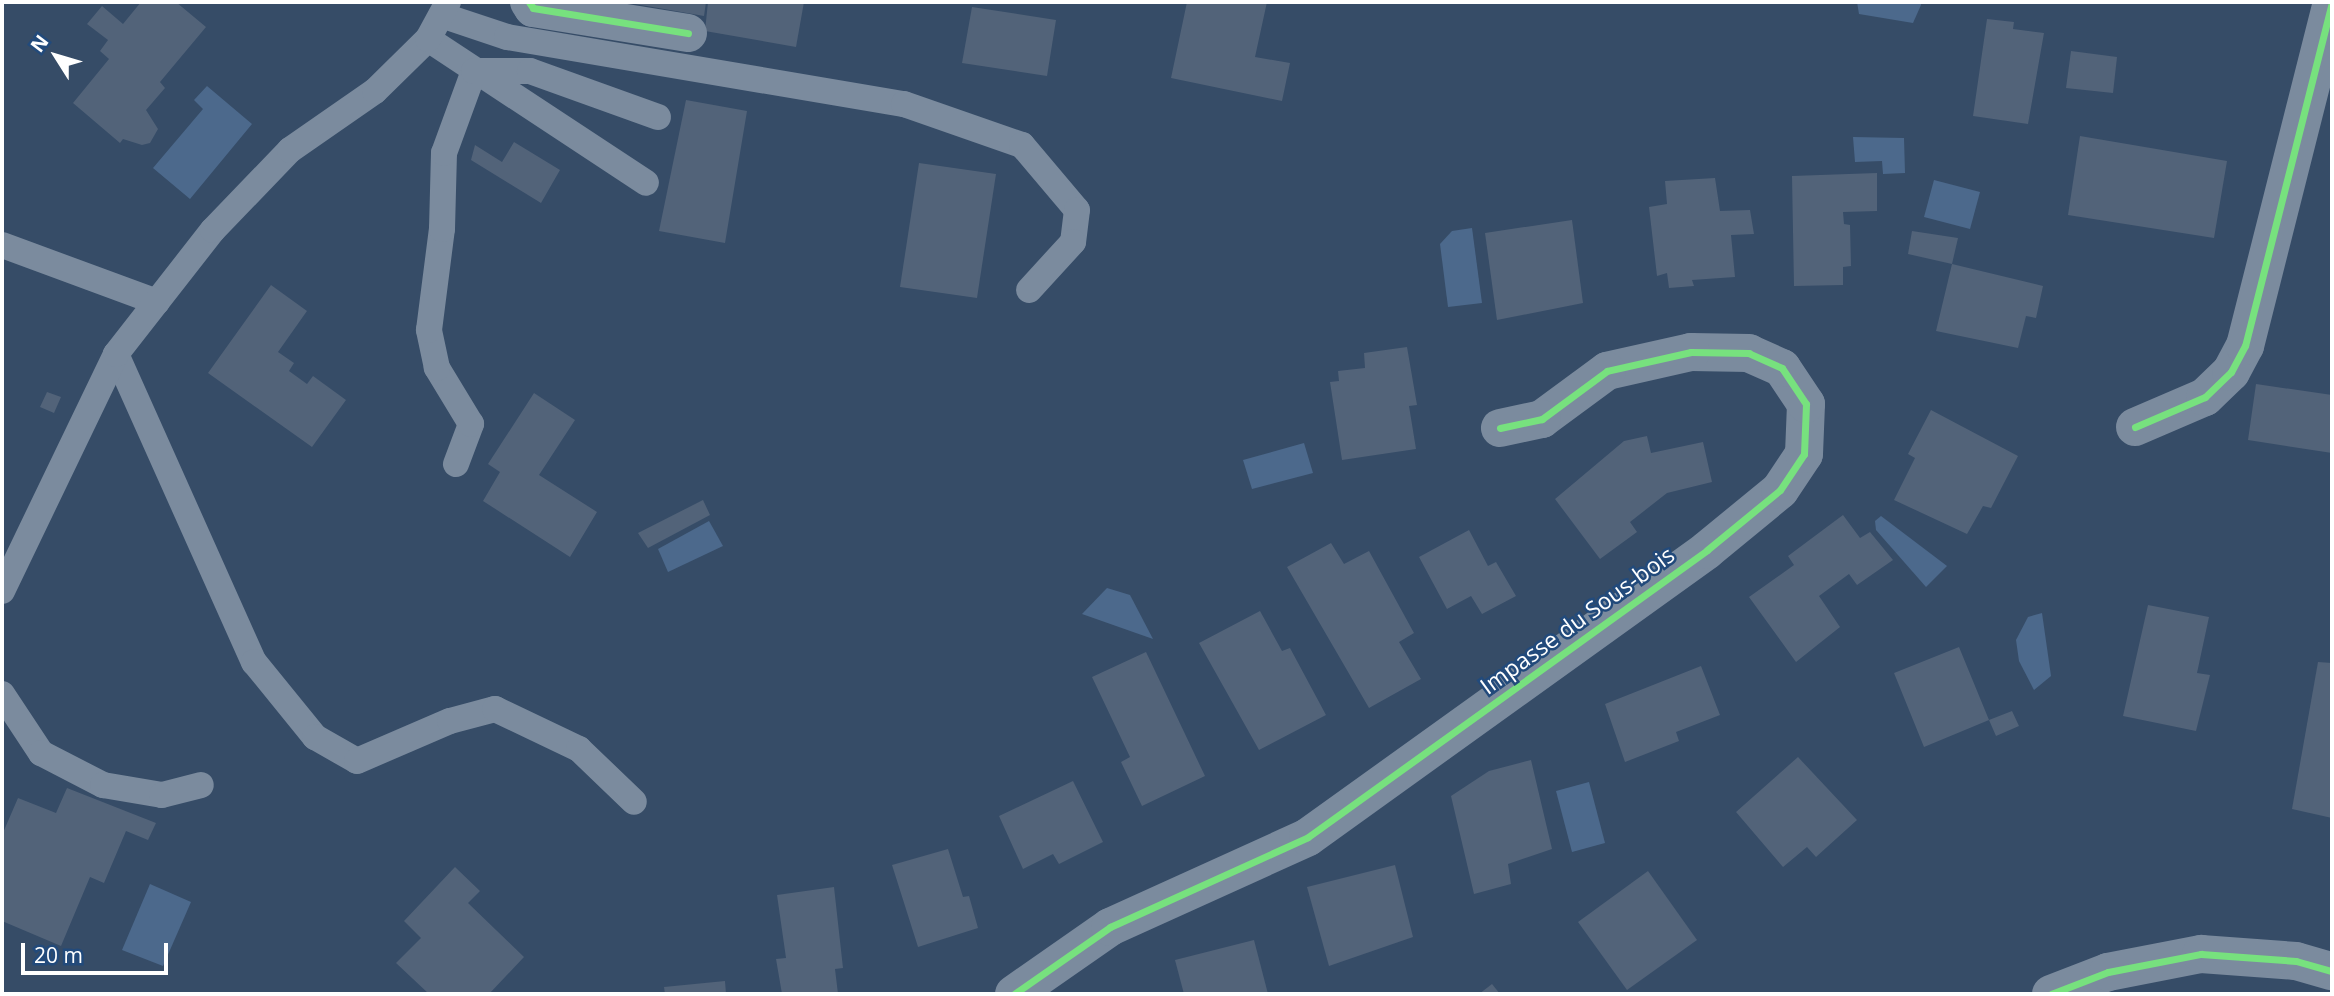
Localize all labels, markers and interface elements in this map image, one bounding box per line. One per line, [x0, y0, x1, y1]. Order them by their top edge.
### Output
north arrow [21, 21, 91, 91]
text: N [24, 29, 54, 57]
street label: Impasse du Sous-bois [1475, 540, 1679, 700]
scale bar [24, 930, 172, 974]
text: 20 m [34, 941, 83, 969]

